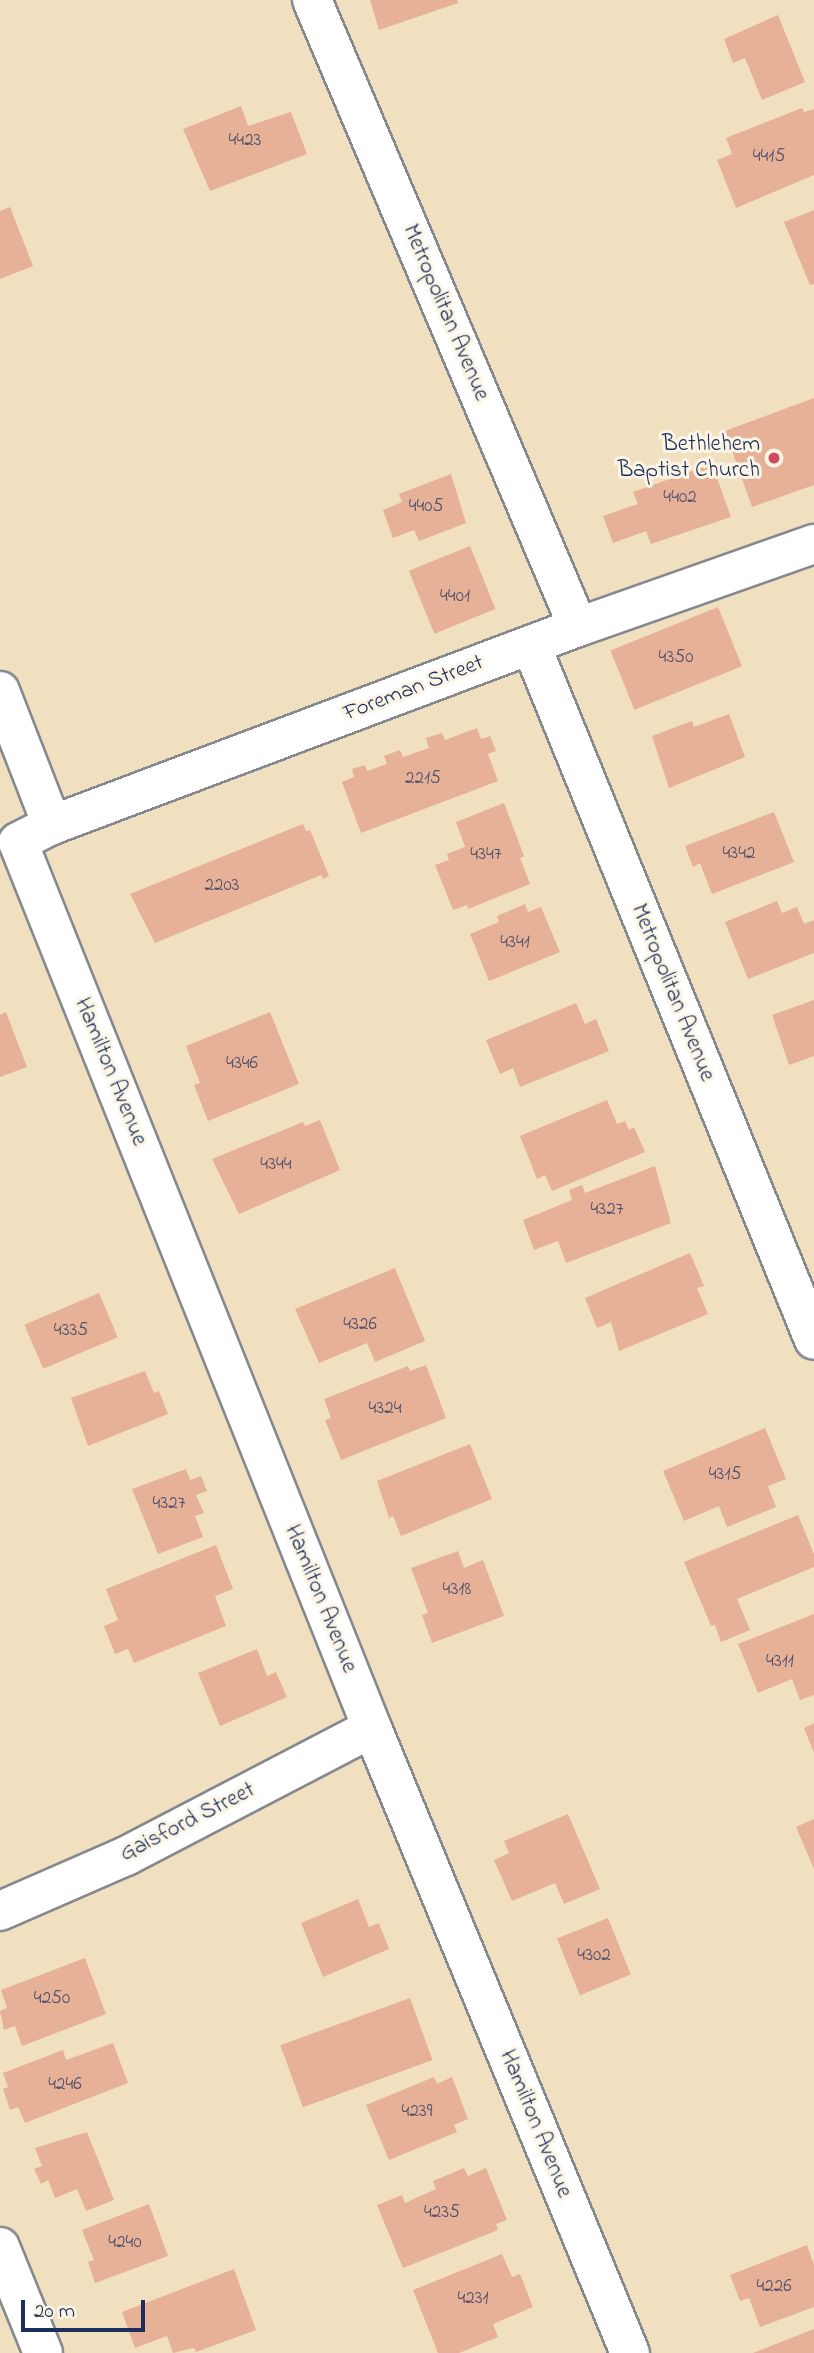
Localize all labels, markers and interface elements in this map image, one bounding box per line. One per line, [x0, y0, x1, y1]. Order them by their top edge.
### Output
house number: 4423 [229, 130, 261, 152]
house number: 4415 [753, 146, 785, 168]
street label: Metropolitan Avenue [395, 221, 495, 405]
place label: Bethlehem Baptist Church [618, 431, 760, 485]
marker: Bethlehem Baptist Church [766, 450, 782, 466]
house number: 4402 [663, 487, 697, 509]
house number: 4405 [409, 496, 443, 518]
house number: 4401 [440, 586, 470, 608]
house number: 4350 [659, 647, 693, 669]
street label: Foreman Street [340, 650, 488, 728]
house number: 2215 [405, 768, 441, 790]
house number: 4342 [723, 843, 755, 865]
house number: 4347 [470, 844, 502, 866]
house number: 2203 [205, 875, 239, 897]
street label: Metropolitan Avenue [624, 900, 720, 1086]
house number: 4341 [500, 932, 530, 954]
street label: Hamilton Avenue [68, 994, 152, 1150]
house number: 4346 [226, 1053, 258, 1075]
house number: 4344 [260, 1154, 292, 1176]
house number: 4327 [591, 1199, 623, 1221]
house number: 4326 [343, 1314, 377, 1336]
house number: 4335 [54, 1320, 88, 1342]
house number: 4324 [369, 1398, 401, 1420]
house number: 4315 [709, 1464, 741, 1486]
house number: 4327 [153, 1493, 185, 1515]
street label: Hamilton Avenue [278, 1521, 362, 1677]
house number: 4318 [443, 1579, 471, 1601]
house number: 4311 [766, 1651, 794, 1673]
street label: Gaisford Street [116, 1777, 260, 1869]
house number: 4302 [577, 1945, 611, 1967]
house number: 4250 [34, 1988, 70, 2010]
street label: Hamilton Avenue [493, 2046, 577, 2202]
house number: 4246 [48, 2074, 82, 2096]
house number: 4239 [402, 2101, 432, 2123]
house number: 4235 [424, 2202, 460, 2224]
house number: 4240 [108, 2232, 142, 2254]
house number: 4226 [756, 2276, 792, 2298]
scale bar [24, 2286, 149, 2330]
house number: 4231 [457, 2288, 489, 2310]
text: 20 m [34, 2297, 75, 2327]

